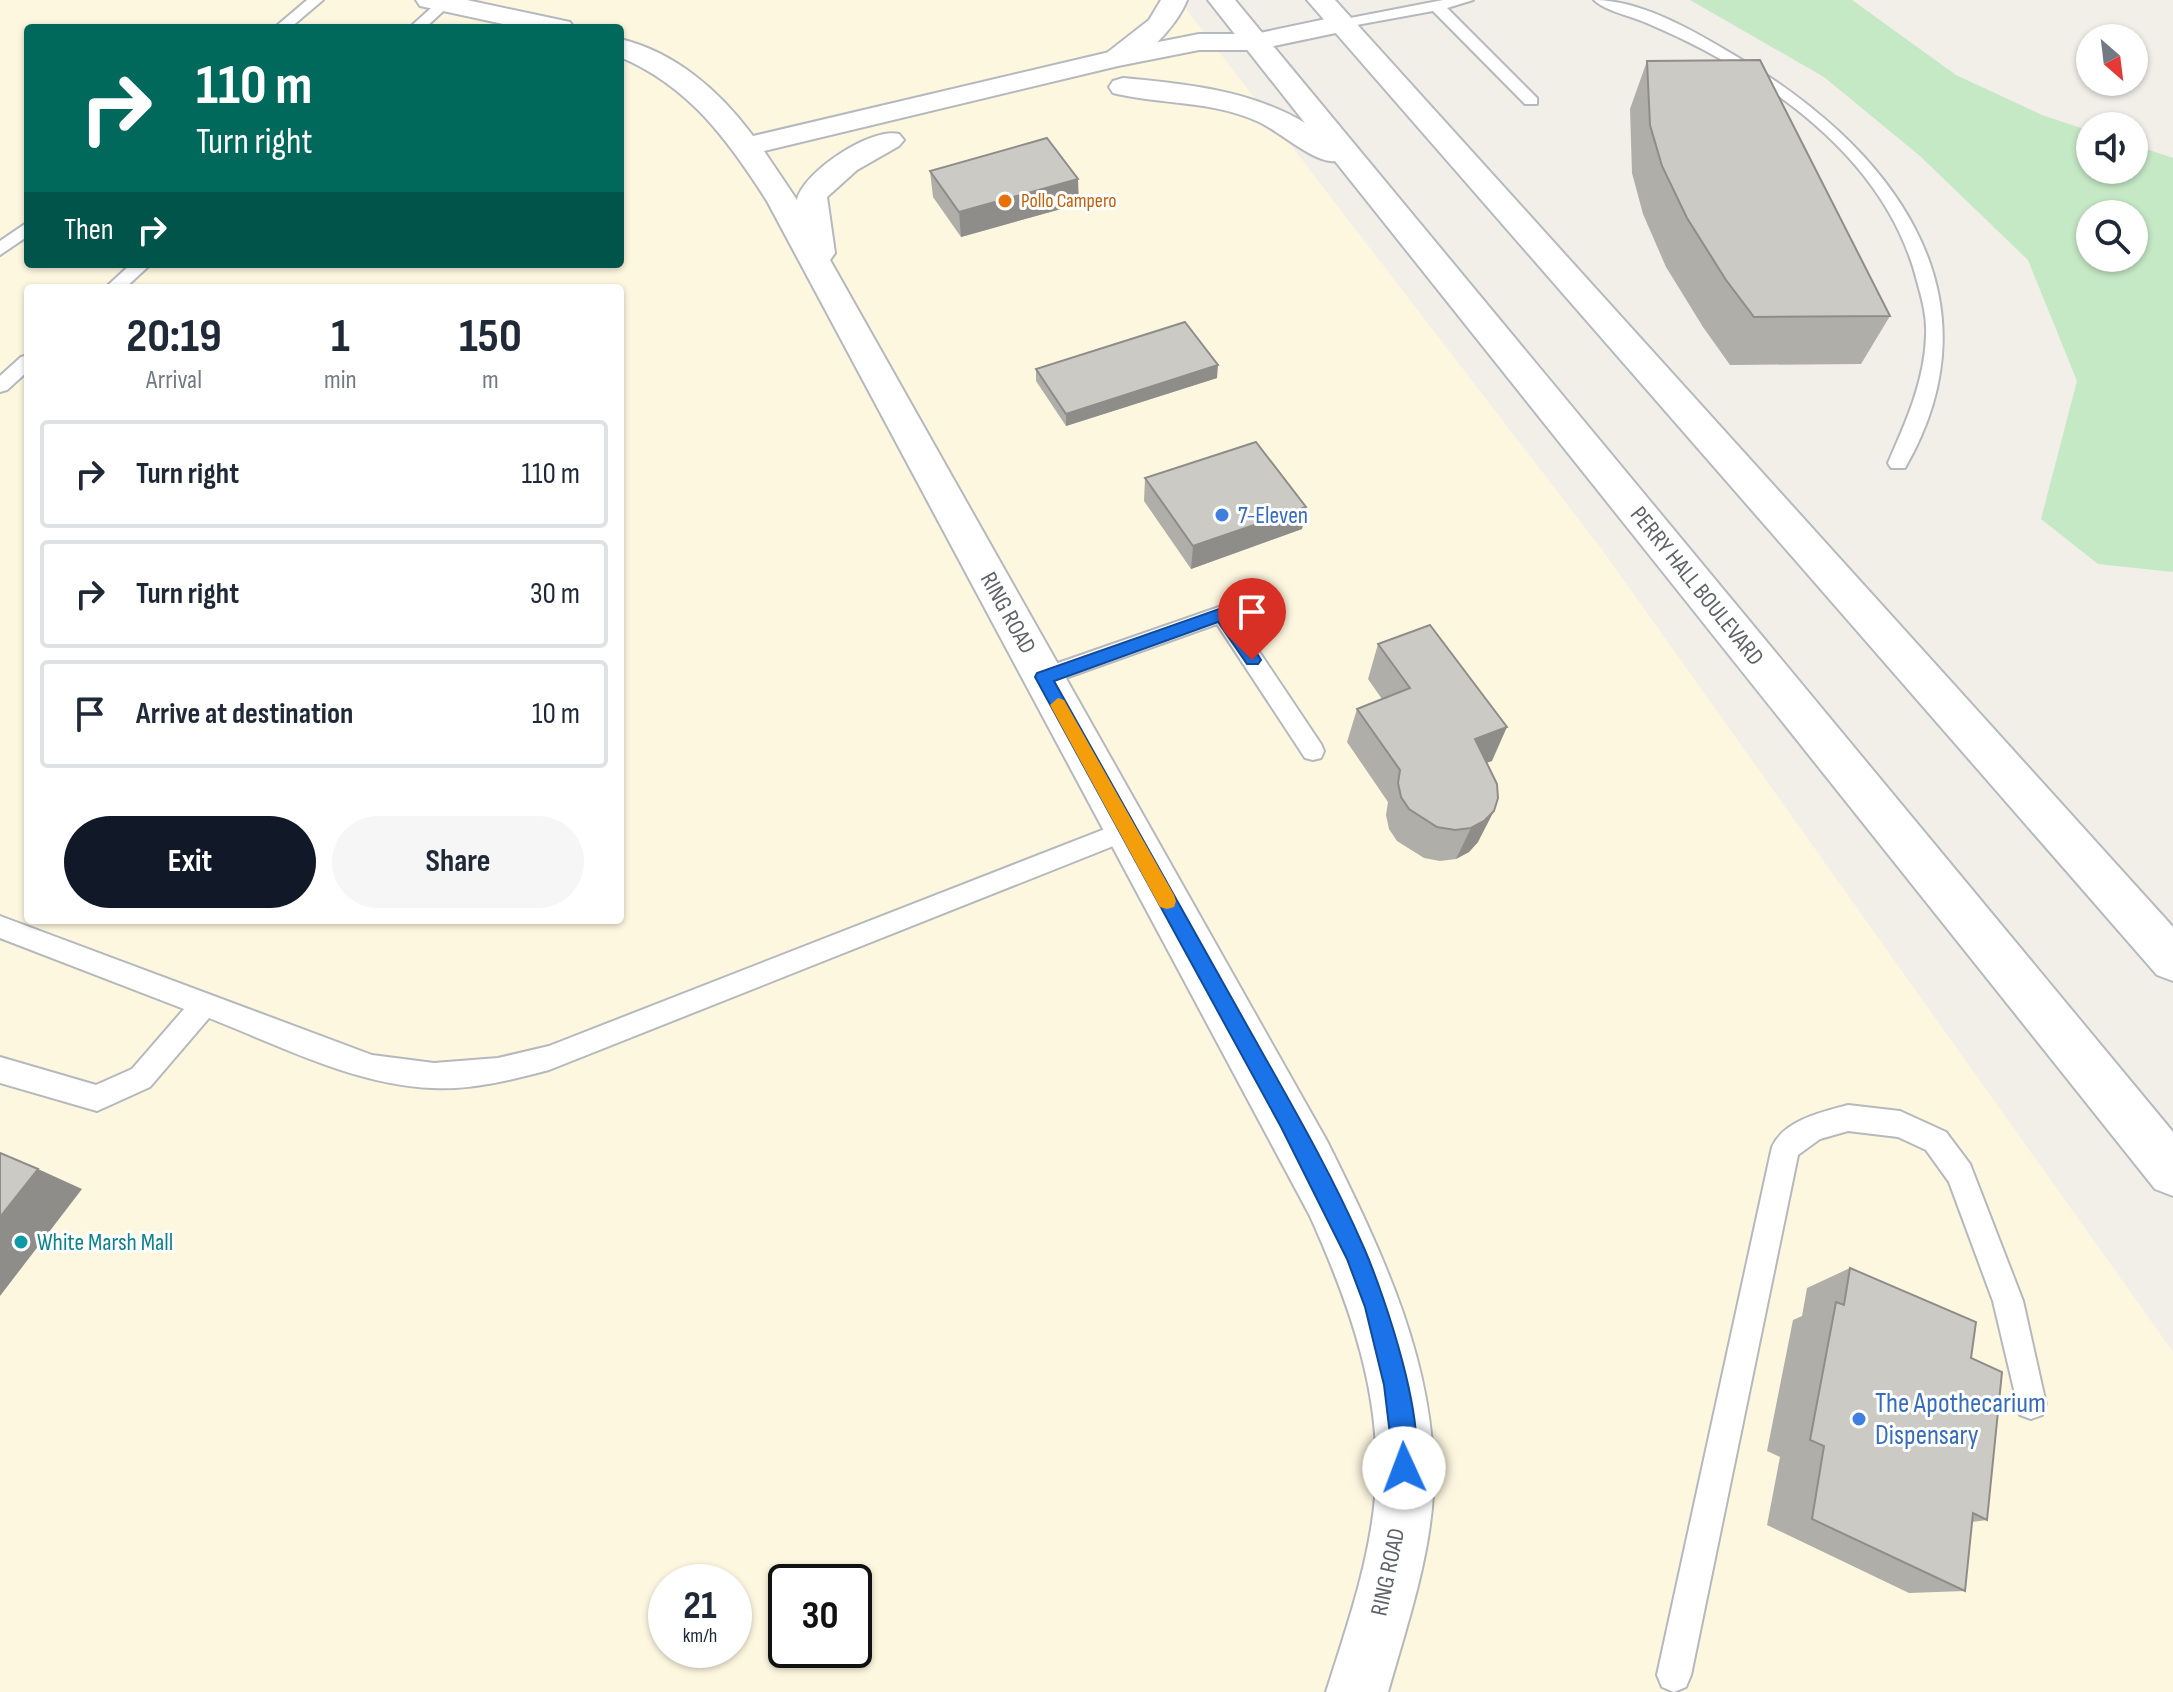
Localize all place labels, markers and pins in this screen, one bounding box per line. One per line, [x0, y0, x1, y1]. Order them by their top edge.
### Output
place label: Pollo Campero [1021, 189, 1117, 213]
marker: Pollo Campero [996, 192, 1014, 210]
place label: 7-Eleven [1238, 501, 1308, 530]
marker: 7-Eleven [1213, 506, 1231, 524]
pin [1218, 578, 1286, 660]
place label: White Marsh Mall [37, 1228, 173, 1257]
marker: White Marsh Mall [12, 1233, 30, 1251]
place label: The Apothecarium Dispensary [1875, 1387, 2046, 1452]
marker: The Apothecarium Dispensary [1850, 1410, 1868, 1428]

